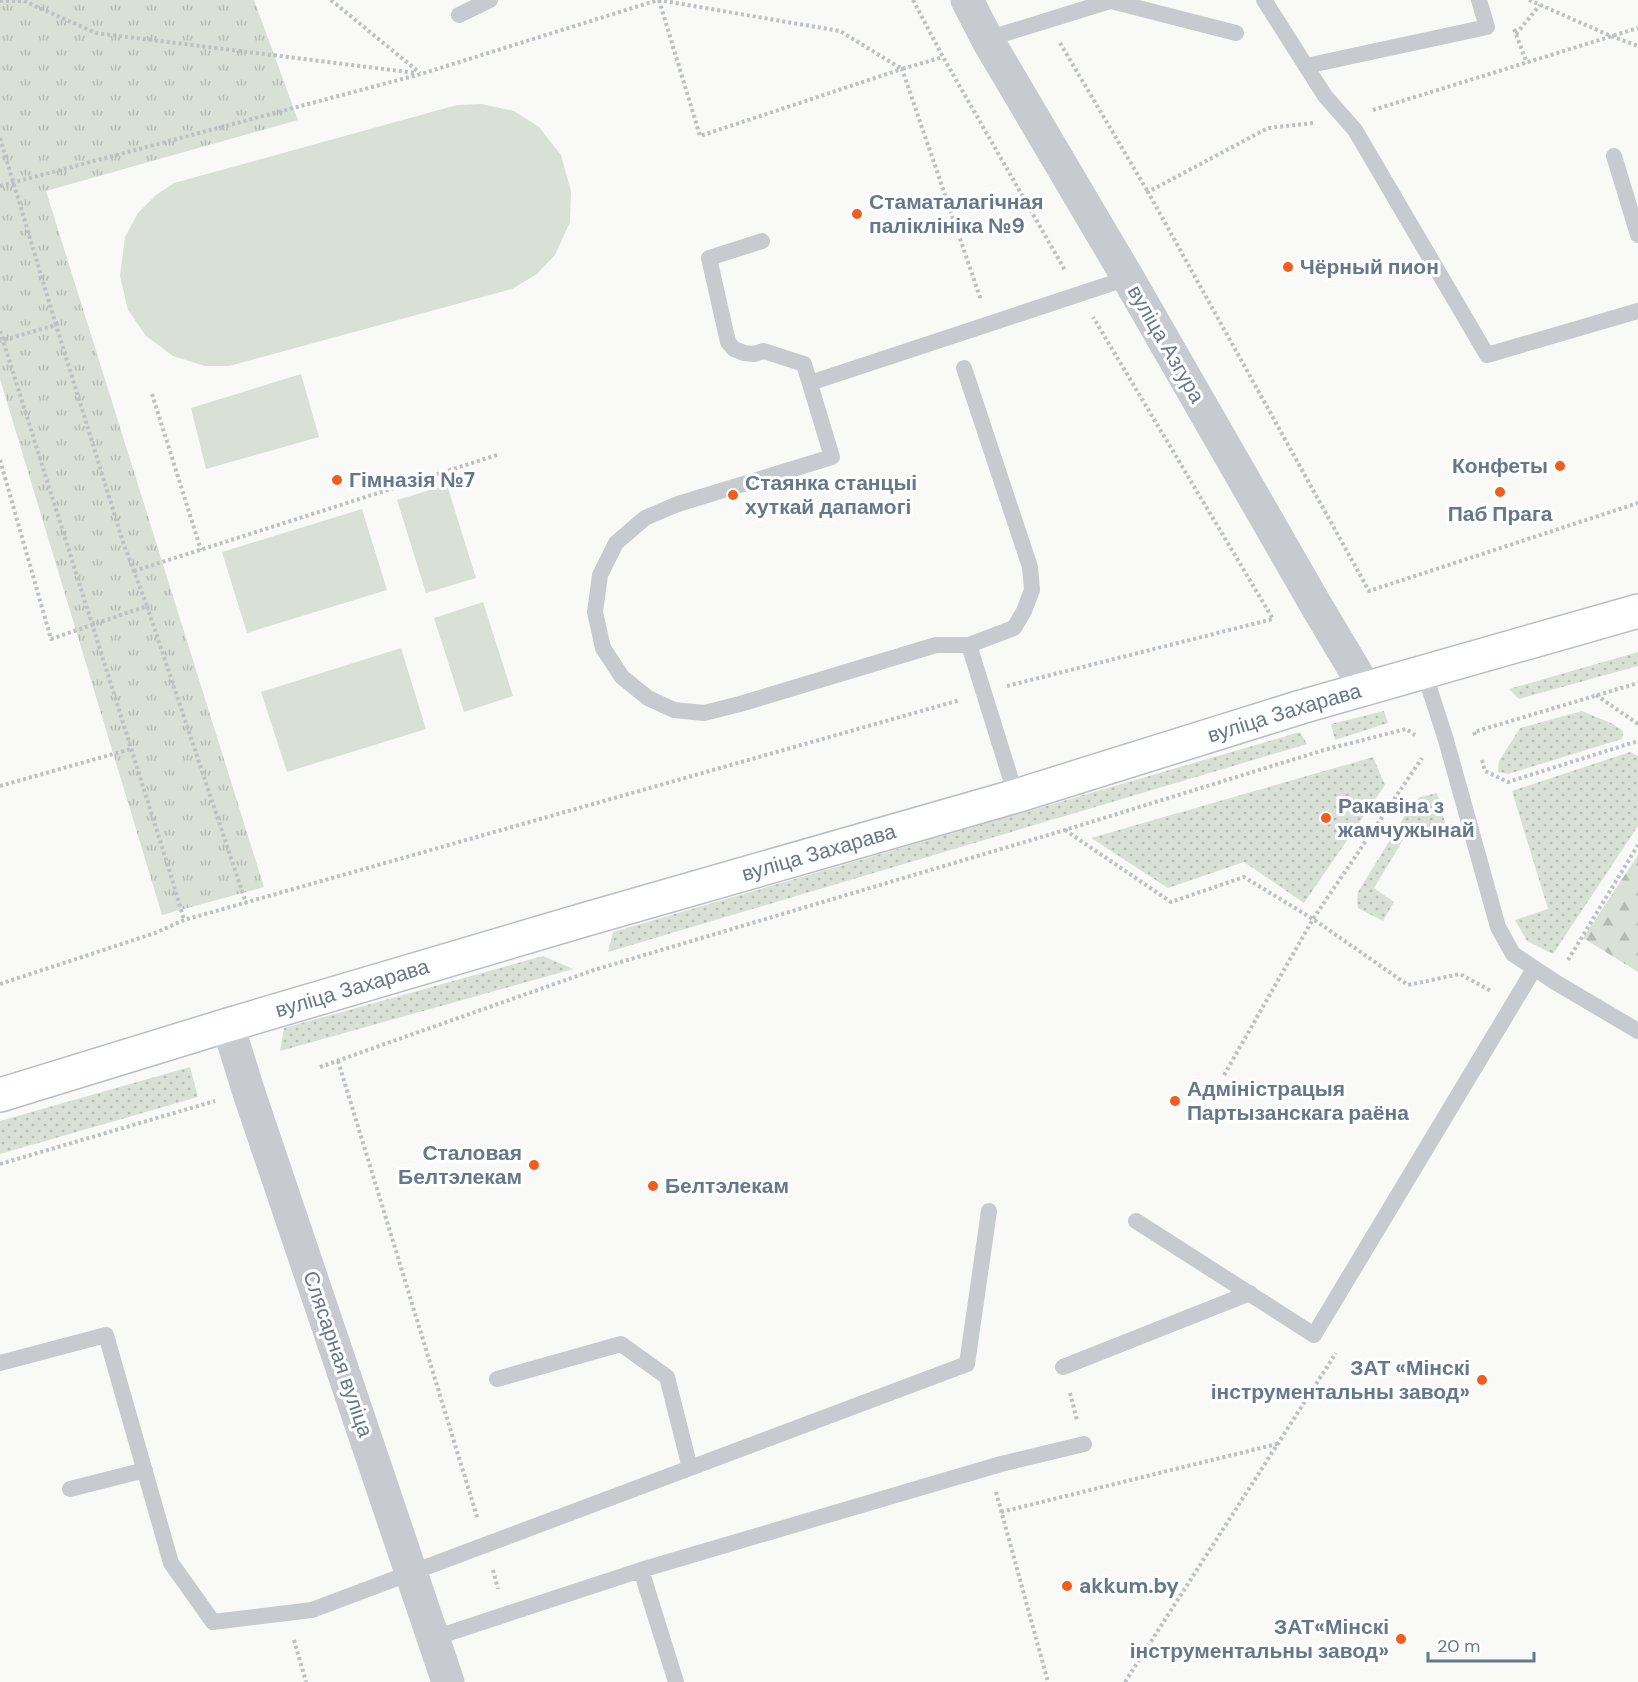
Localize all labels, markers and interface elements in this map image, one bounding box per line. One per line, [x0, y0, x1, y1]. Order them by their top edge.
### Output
place label: Стаматалагічная паліклініка №9 [869, 188, 1043, 240]
marker: Стаматалагічная паліклініка №9 [850, 207, 864, 221]
place label: Чёрный пион [1300, 253, 1439, 281]
marker: Чёрный пион [1281, 260, 1295, 274]
street label: вуліца Азгура [1121, 280, 1211, 408]
place label: Конфеты [1452, 452, 1548, 480]
marker: Конфеты [1553, 459, 1567, 473]
place label: Гімназія №7 [349, 466, 475, 494]
place label: Стаянка станцыі хуткай дапамогі [745, 469, 917, 521]
marker: Гімназія №7 [330, 473, 344, 487]
marker: Паб Прага [1493, 485, 1507, 499]
marker: Стаянка станцыі хуткай дапамогі [726, 488, 740, 502]
place label: Паб Прага [1448, 500, 1553, 528]
street label: вуліца Захарава [1204, 676, 1365, 749]
place label: Ракавіна з жамчужынай [1337, 792, 1475, 844]
marker: Ракавіна з жамчужынай [1319, 811, 1333, 825]
street label: вуліца Захарава [738, 817, 900, 888]
street label: вуліца Захарава [272, 952, 433, 1024]
place label: Адміністрацыя Партызанскага раёна [1187, 1075, 1409, 1127]
marker: Адміністрацыя Партызанскага раёна [1168, 1094, 1182, 1108]
place label: Сталовая Белтэлекам [398, 1139, 522, 1191]
marker: Сталовая Белтэлекам [527, 1158, 541, 1172]
place label: Белтэлекам [665, 1172, 789, 1200]
marker: Белтэлекам [646, 1179, 660, 1193]
street label: Слясарная вуліца [296, 1267, 380, 1441]
place label: ЗАТ «Мінскі інструментальны завод» [1211, 1354, 1470, 1406]
marker: ЗАТ «Мінскі інструментальны завод» [1475, 1373, 1489, 1387]
place label: akkum.by [1079, 1572, 1179, 1600]
marker: akkum.by [1060, 1579, 1074, 1593]
place label: ЗАТ«Мінскі інструментальны завод» [1130, 1613, 1389, 1665]
scale bar [1428, 1625, 1534, 1663]
marker: ЗАТ«Мінскі інструментальны завод» [1394, 1632, 1408, 1646]
text: 20 m [1437, 1634, 1480, 1658]

